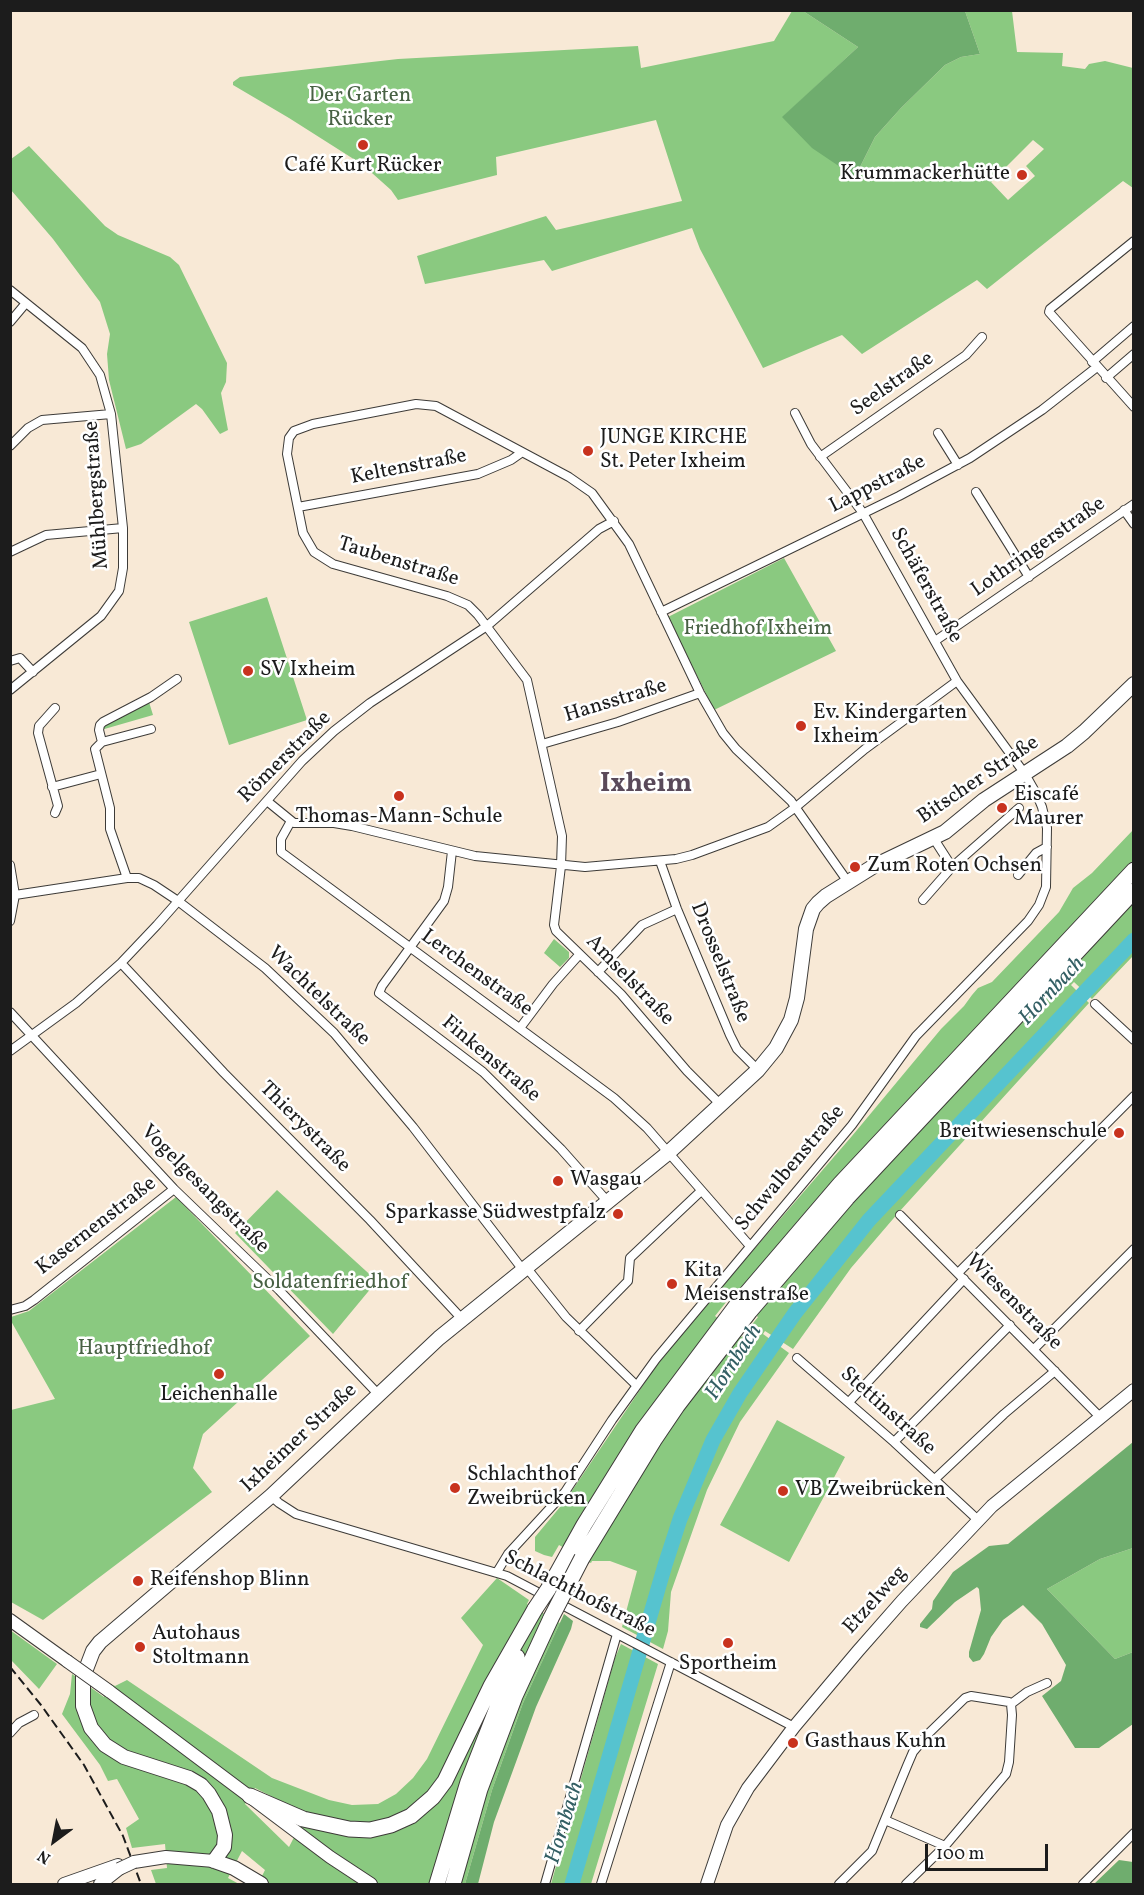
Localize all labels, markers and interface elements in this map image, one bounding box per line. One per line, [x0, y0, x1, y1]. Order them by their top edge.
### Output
park label: Der Garten Rücker [309, 84, 411, 134]
marker: Café Kurt Rücker [356, 138, 370, 152]
place label: Café Kurt Rücker [285, 154, 441, 180]
place label: Krummackerhütte [840, 162, 1010, 188]
marker: Krummackerhütte [1015, 168, 1029, 182]
street label: Seelstraße [846, 347, 940, 423]
street label: Mühlbergstraße [80, 420, 116, 570]
place label: JUNGE KIRCHE St. Peter Ixheim [600, 426, 747, 476]
street label: Keltenstraße [349, 444, 469, 492]
marker: JUNGE KIRCHE St. Peter Ixheim [581, 444, 595, 458]
street label: Lappstraße [826, 450, 930, 520]
street label: Lothringerstraße [967, 492, 1111, 604]
street label: Schäferstraße [883, 524, 967, 648]
street label: Taubenstraße [334, 533, 462, 593]
park label: Friedhof Ixheim [684, 617, 832, 643]
place label: SV Ixheim [260, 658, 356, 684]
marker: SV Ixheim [241, 664, 255, 678]
street label: Hansstraße [562, 674, 670, 730]
place label: Ev. Kindergarten Ixheim [813, 701, 967, 751]
street label: Römerstraße [234, 706, 338, 810]
marker: Ev. Kindergarten Ixheim [794, 719, 808, 733]
street label: Bitscher Straße [914, 731, 1044, 831]
district label: Ixheim [600, 770, 692, 802]
place label: Eiscafé Maurer [1014, 783, 1083, 833]
marker: Thomas-Mann-Schule [392, 789, 406, 803]
marker: Eiscafé Maurer [995, 801, 1009, 815]
place label: Thomas-Mann-Schule [296, 805, 502, 831]
place label: Zum Roten Ochsen [867, 854, 1042, 880]
marker: Zum Roten Ochsen [848, 860, 862, 874]
street label: Drosselstraße [683, 899, 755, 1027]
street label: Lerchenstraße [415, 925, 537, 1023]
street label: Amselstraße [579, 930, 679, 1032]
street label: Wachtelstraße [261, 942, 375, 1052]
water label: Hornbach [1014, 952, 1092, 1032]
street label: Finkenstraße [435, 1011, 545, 1109]
street label: Thierystraße [253, 1077, 355, 1179]
street label: Schwalbenstraße [731, 1101, 851, 1237]
street label: Vogelgesangstraße [134, 1120, 274, 1260]
place label: Breitwiesenschule [939, 1120, 1107, 1146]
marker: Breitwiesenschule [1112, 1126, 1126, 1140]
place label: Wasgau [570, 1168, 642, 1194]
street label: Kasernenstraße [32, 1172, 162, 1282]
marker: Wasgau [551, 1174, 565, 1188]
place label: Sparkasse Südwestpfalz [385, 1201, 606, 1227]
marker: Sparkasse Südwestpfalz [611, 1207, 625, 1221]
street label: Wiesenstraße [959, 1249, 1067, 1357]
place label: Kita Meisenstraße [684, 1259, 809, 1309]
park label: Soldatenfriedhof [252, 1271, 408, 1297]
marker: Kita Meisenstraße [665, 1277, 679, 1291]
water label: Hornbach [701, 1320, 769, 1406]
park label: Hauptfriedhof [78, 1337, 210, 1363]
street label: Stettinstraße [834, 1362, 940, 1462]
marker: Leichenhalle [212, 1367, 226, 1381]
street label: Ixheimer Straße [237, 1379, 363, 1499]
place label: Leichenhalle [160, 1383, 278, 1409]
place label: Schlachthof Zweibrücken [467, 1463, 586, 1513]
place label: VB Zweibrücken [795, 1478, 946, 1504]
marker: Schlachthof Zweibrücken [448, 1481, 462, 1495]
marker: VB Zweibrücken [776, 1484, 790, 1498]
street label: Schlachthofstraße [499, 1546, 659, 1644]
street label: Etzelweg [839, 1562, 913, 1640]
place label: Reifenshop Blinn [150, 1568, 310, 1594]
marker: Reifenshop Blinn [131, 1574, 145, 1588]
place label: Autohaus Stoltmann [152, 1622, 249, 1672]
marker: Sportheim [721, 1636, 735, 1650]
marker: Autohaus Stoltmann [133, 1640, 147, 1654]
place label: Sportheim [679, 1652, 777, 1678]
place label: Gasthaus Kuhn [805, 1730, 946, 1756]
marker: Gasthaus Kuhn [786, 1736, 800, 1750]
water label: Hornbach [541, 1779, 591, 1867]
north arrow [24, 1811, 84, 1871]
scale bar [928, 1832, 1051, 1870]
text: 100 m [936, 1842, 985, 1867]
text: N [34, 1844, 55, 1869]

